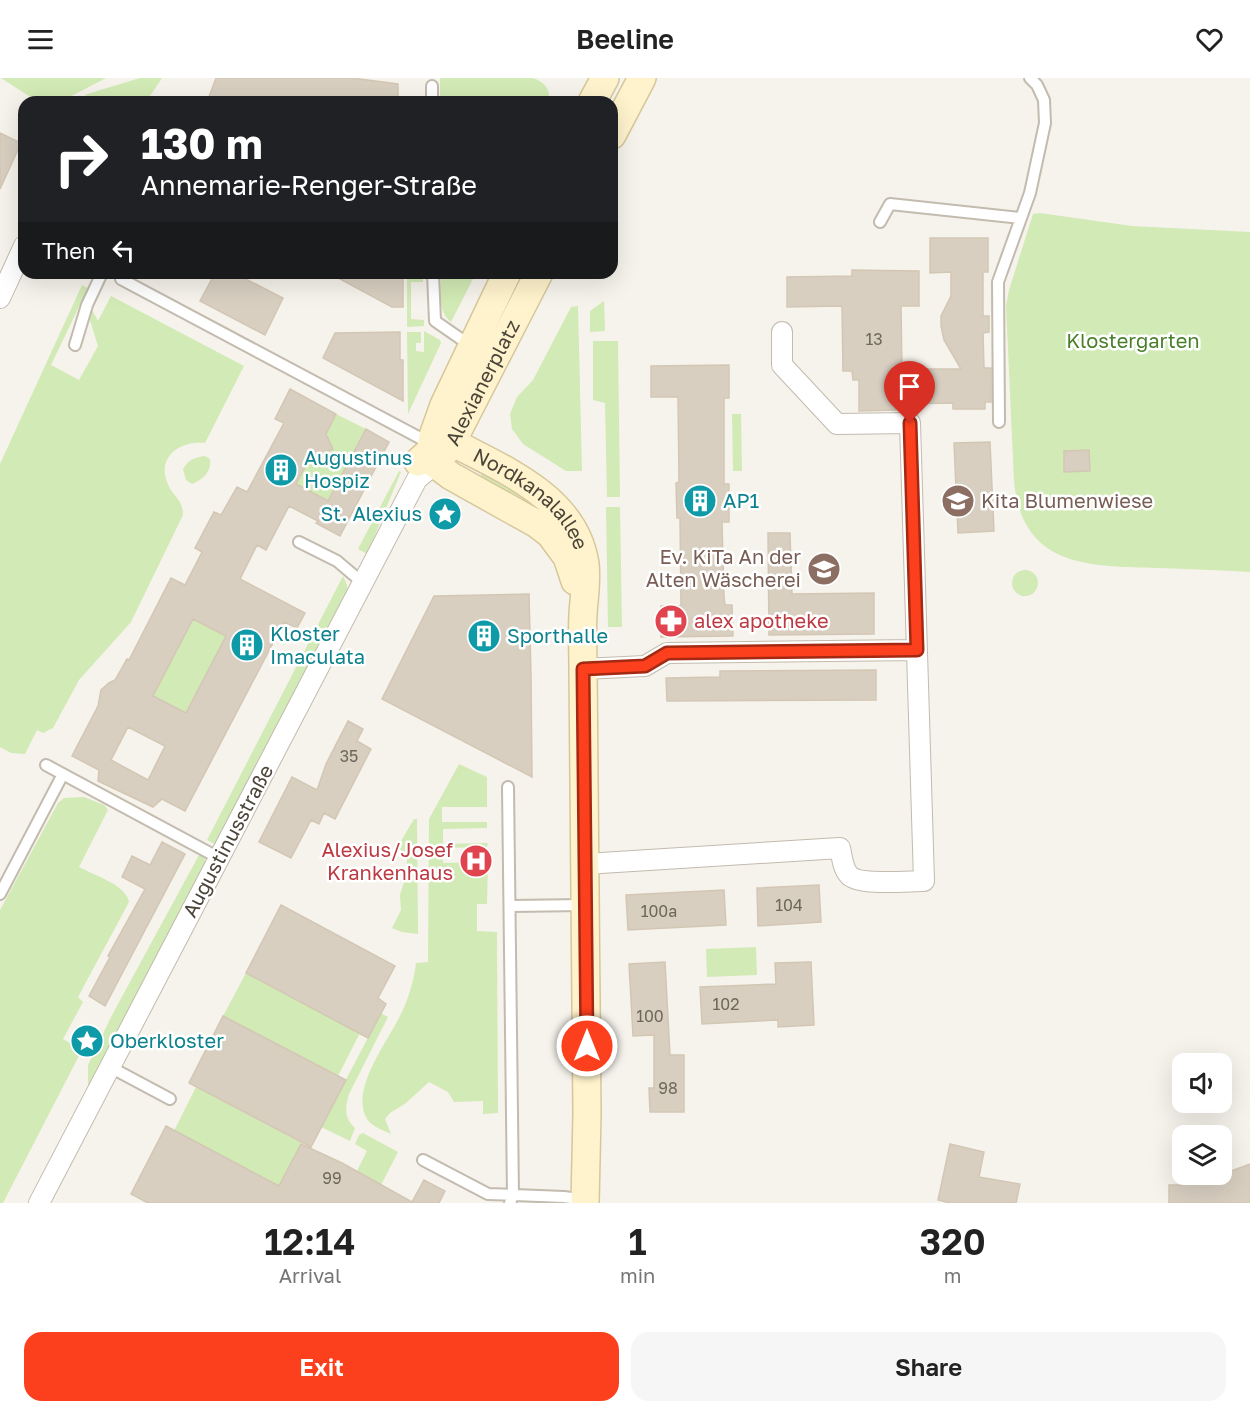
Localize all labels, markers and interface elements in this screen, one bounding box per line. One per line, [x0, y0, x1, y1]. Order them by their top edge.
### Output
icon: menu [24, 23, 57, 56]
text: Beeline [576, 23, 674, 55]
icon: heart [1193, 23, 1226, 56]
text: 130 m [141, 118, 263, 168]
icon: right [42, 120, 120, 198]
text: Annemarie-Renger-Straße [141, 169, 477, 201]
icon: left [107, 234, 140, 267]
text: Then [42, 237, 95, 264]
street label: Alexianerplatz [439, 315, 524, 449]
park label: Klostergarten [1066, 328, 1200, 352]
house number: 13 [865, 329, 883, 349]
pin [884, 361, 935, 423]
icon: arrive [893, 370, 926, 403]
street label: Nordkanalallee [470, 442, 594, 552]
place label: Augustinus Hospiz [304, 445, 412, 492]
building icon: Augustinus Hospiz [263, 452, 299, 488]
building icon: AP1 [682, 483, 718, 519]
school or university icon: Kita Blumenwiese [940, 483, 976, 519]
place label: AP1 [723, 488, 760, 512]
place label: Kita Blumenwiese [981, 488, 1153, 512]
place icon: St. Alexius [427, 496, 463, 532]
place label: St. Alexius [321, 501, 422, 525]
place label: Ev. KiTa An der Alten Wäscherei [646, 544, 801, 591]
school or university icon: Ev. KiTa An der Alten Wäscherei [806, 551, 842, 587]
pharmacy icon: alex apotheke [653, 603, 689, 639]
place label: alex apotheke [694, 608, 829, 632]
building icon: Sporthalle [466, 618, 502, 654]
place label: Kloster Imaculata [270, 621, 365, 668]
place label: Sporthalle [507, 623, 608, 647]
building icon: Kloster Imaculata [229, 627, 265, 663]
house number: 35 [340, 746, 358, 766]
street label: Augustinusstraße [177, 760, 277, 921]
place label: Alexius/Josef Krankenhaus [322, 837, 453, 884]
hospital icon: Alexius/Josef Krankenhaus [458, 843, 494, 879]
house number: 104 [775, 895, 803, 915]
house number: 100a [641, 901, 677, 921]
house number: 102 [713, 994, 739, 1014]
house number: 100 [636, 1006, 664, 1026]
position arrow [555, 1014, 619, 1078]
place icon: Oberkloster [69, 1023, 105, 1059]
place label: Oberkloster [110, 1028, 224, 1052]
map controls [1172, 1053, 1232, 1185]
button: sound [1172, 1053, 1232, 1113]
house number: 98 [658, 1078, 678, 1098]
button: layers [1172, 1125, 1232, 1185]
house number: 99 [322, 1168, 342, 1188]
text: 12:14 [264, 1220, 356, 1263]
text: 1 [629, 1220, 647, 1263]
text: 320 [920, 1220, 986, 1263]
text: Arrival [279, 1263, 341, 1287]
text: min [620, 1263, 655, 1287]
text: m [944, 1263, 962, 1287]
button: Exit [24, 1332, 619, 1401]
button: Share [631, 1332, 1226, 1401]

